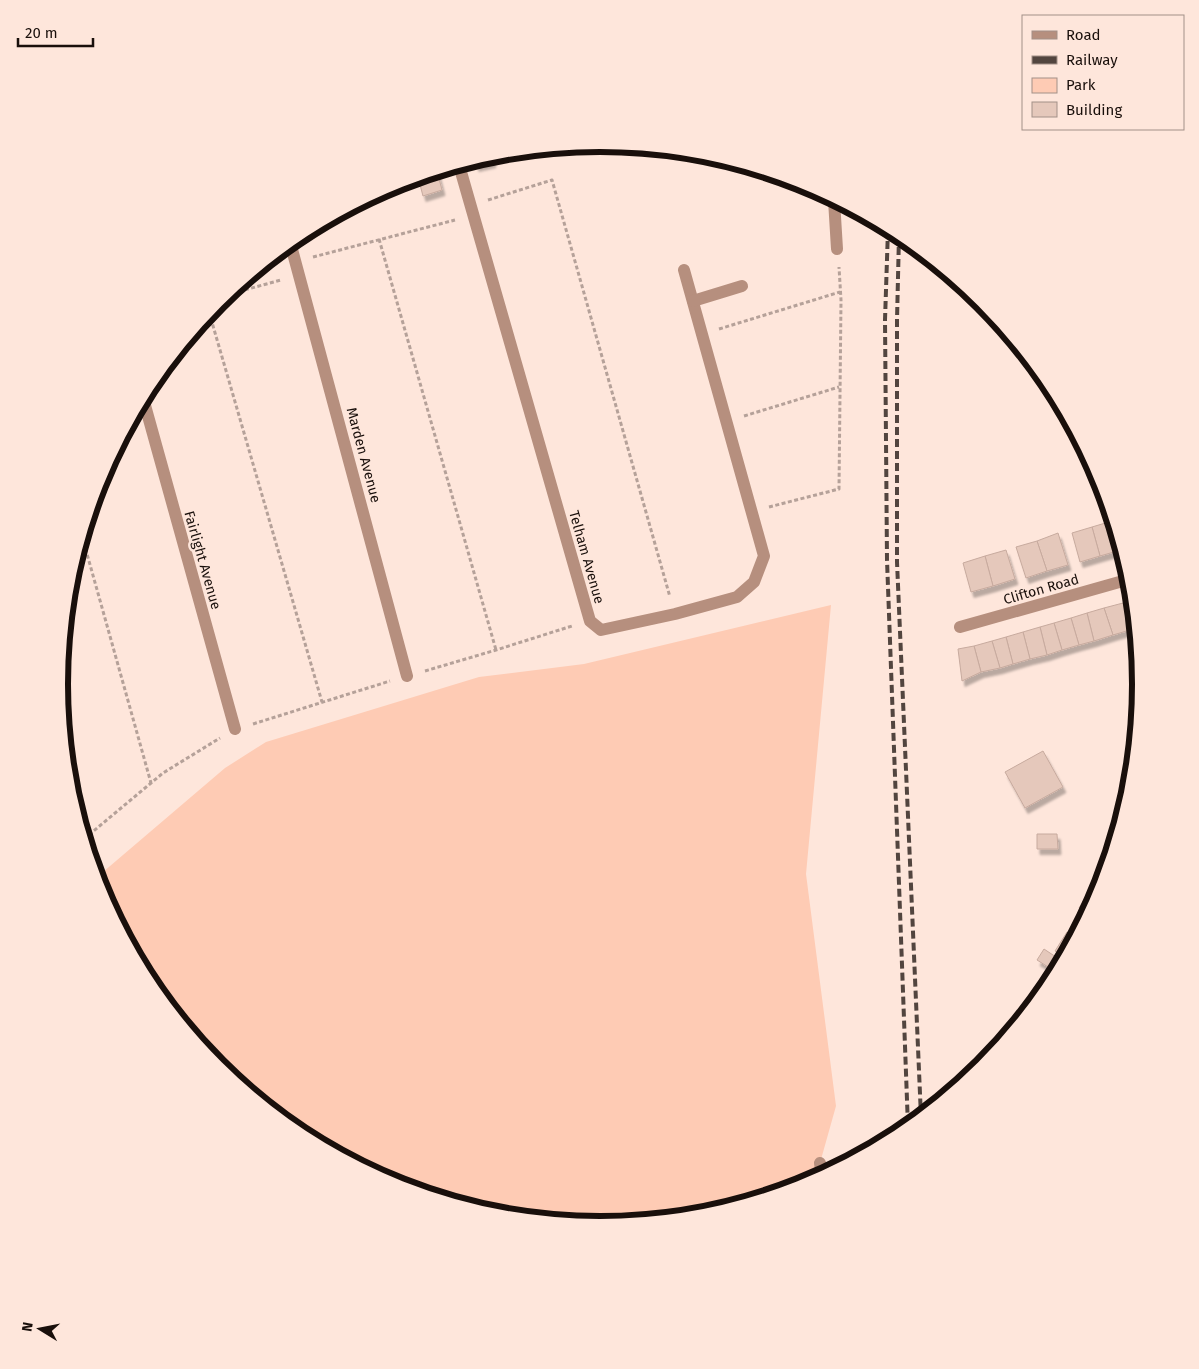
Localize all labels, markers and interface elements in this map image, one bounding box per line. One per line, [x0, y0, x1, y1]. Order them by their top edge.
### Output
scale bar [18, 15, 92, 47]
legend [1022, 15, 1184, 130]
text: 20 m [25, 24, 58, 42]
text: Road [1066, 26, 1101, 44]
text: Railway [1066, 51, 1118, 69]
text: Park [1066, 76, 1096, 94]
text: Building [1066, 101, 1122, 119]
street label: Marden Avenue [343, 406, 384, 505]
street label: Fairlight Avenue [180, 509, 225, 611]
street label: Telham Avenue [565, 509, 608, 606]
street label: Clifton Road [1001, 571, 1081, 608]
north arrow [15, 1304, 65, 1354]
text: N [19, 1321, 37, 1333]

